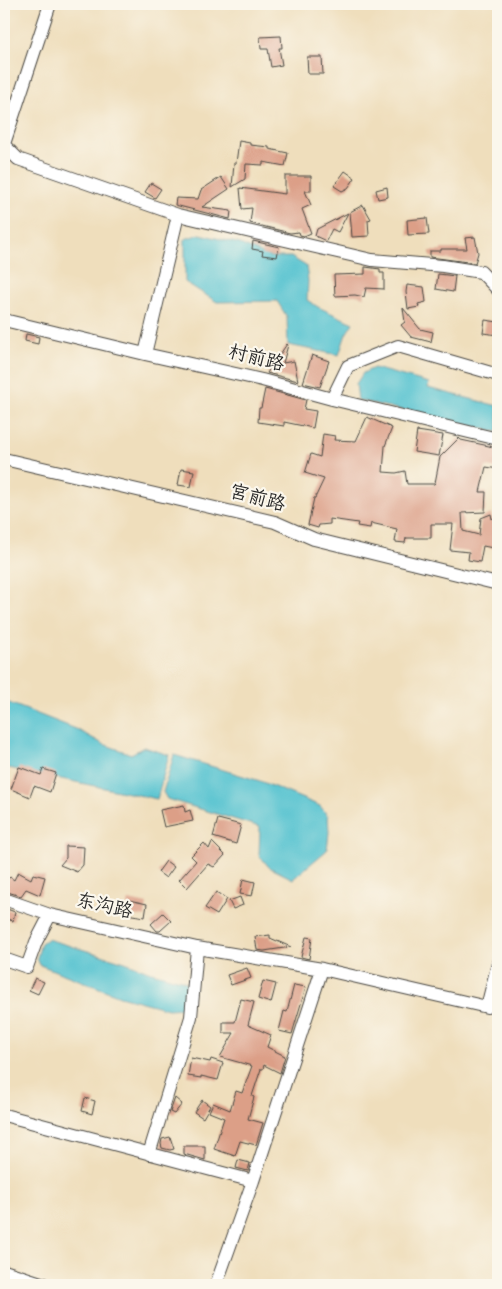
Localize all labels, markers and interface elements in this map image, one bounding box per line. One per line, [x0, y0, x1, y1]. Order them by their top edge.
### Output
street label: 村前路 [225, 340, 287, 380]
street label: 宫前路 [226, 480, 288, 520]
street label: 东沟路 [73, 888, 135, 928]

